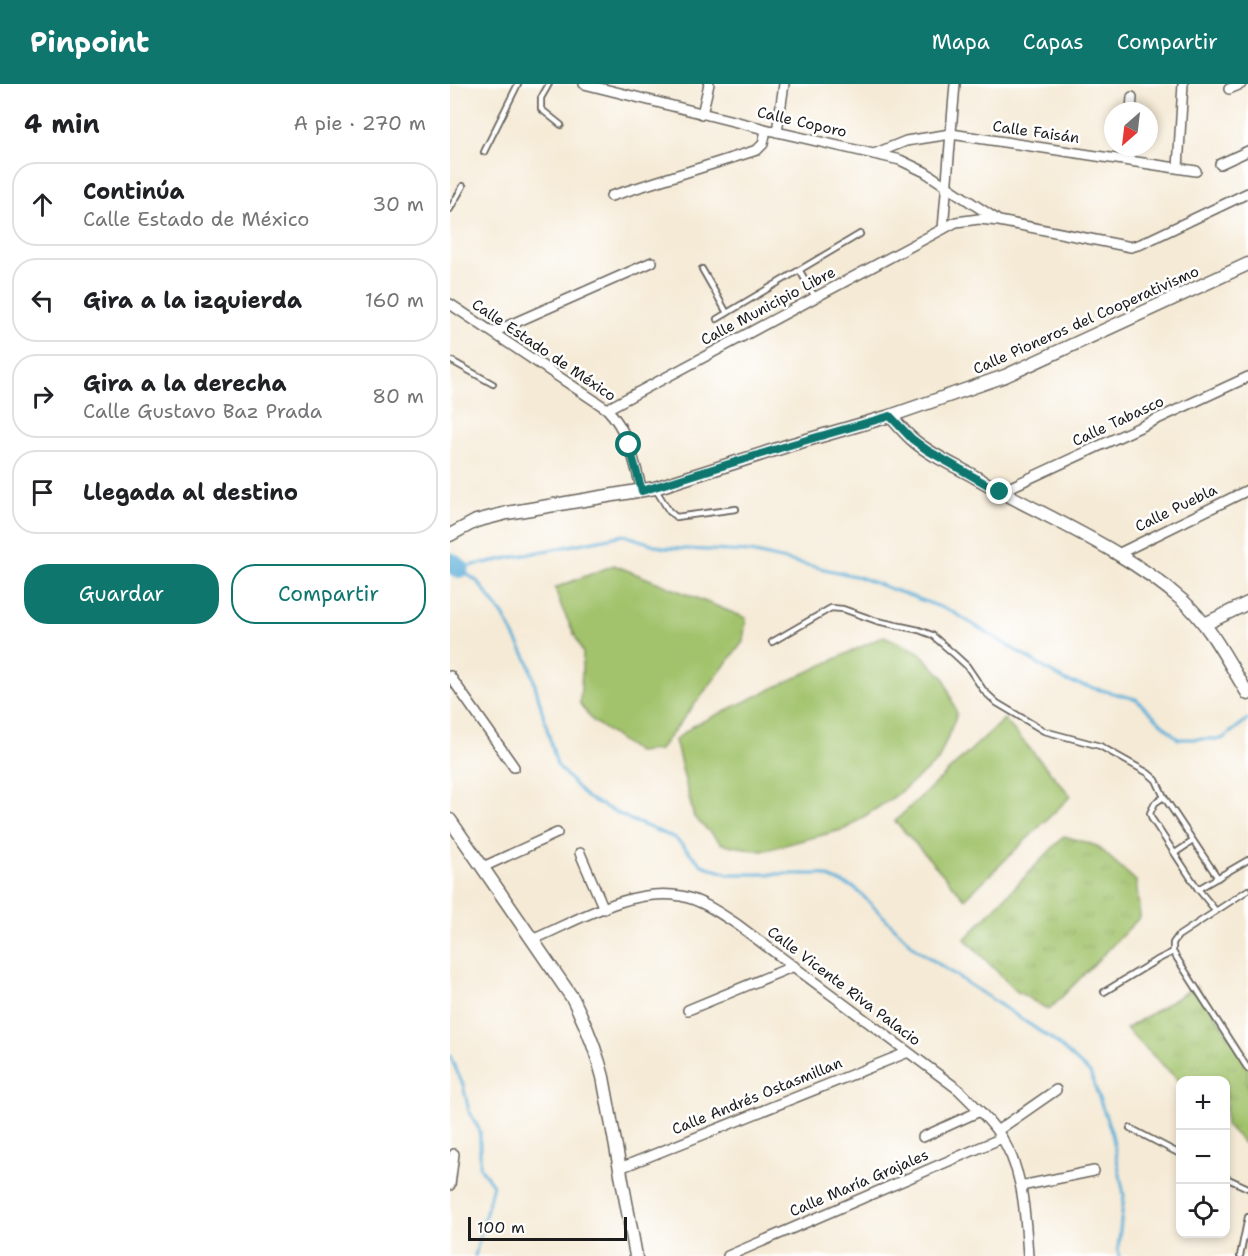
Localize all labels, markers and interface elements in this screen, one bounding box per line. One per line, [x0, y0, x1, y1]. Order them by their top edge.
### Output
text: Pinpoint [30, 23, 149, 61]
text: Mapa [932, 28, 990, 56]
text: Capas [1023, 28, 1084, 56]
text: Compartir [1117, 28, 1218, 56]
street label: Calle Coporo [755, 102, 849, 142]
north arrow [1104, 102, 1158, 156]
text: 4 min [24, 106, 100, 141]
text: A pie · 270 m [294, 110, 426, 136]
street label: Calle Faisán [991, 116, 1081, 148]
text: Continúa [83, 177, 185, 206]
icon: ahead [26, 188, 59, 221]
text: 30 m [372, 191, 424, 217]
text: Calle Estado de México [83, 206, 309, 232]
street label: Calle Pioneros del Cooperativismo [970, 261, 1202, 379]
street label: Calle Municipio Libre [697, 262, 839, 350]
icon: left [26, 284, 59, 317]
text: Gira a la izquierda [83, 286, 302, 315]
text: 160 m [365, 287, 424, 313]
street label: Calle Estado de México [468, 294, 620, 406]
text: Gira a la derecha [83, 369, 287, 398]
icon: right [26, 380, 59, 413]
text: 80 m [372, 383, 424, 409]
street label: Calle Tabasco [1069, 391, 1167, 451]
text: Calle Gustavo Baz Prada [83, 398, 322, 424]
route start [615, 431, 641, 457]
icon: arrive [26, 476, 59, 509]
text: Llegada al destino [83, 478, 298, 507]
route end [986, 478, 1012, 504]
street label: Calle Puebla [1132, 479, 1221, 536]
button: Guardar [24, 564, 219, 624]
button: Compartir [231, 564, 426, 624]
street label: Calle Vicente Riva Palacio [763, 922, 925, 1050]
street label: Calle Andrés Ostasmillan [669, 1053, 845, 1139]
map controls [1176, 1076, 1230, 1238]
button: + [1176, 1076, 1230, 1130]
button: − [1176, 1130, 1230, 1184]
street label: Calle María Grajales [786, 1145, 932, 1221]
button: locate [1176, 1184, 1230, 1238]
scale bar [468, 1214, 627, 1242]
text: 100 m [477, 1217, 525, 1238]

